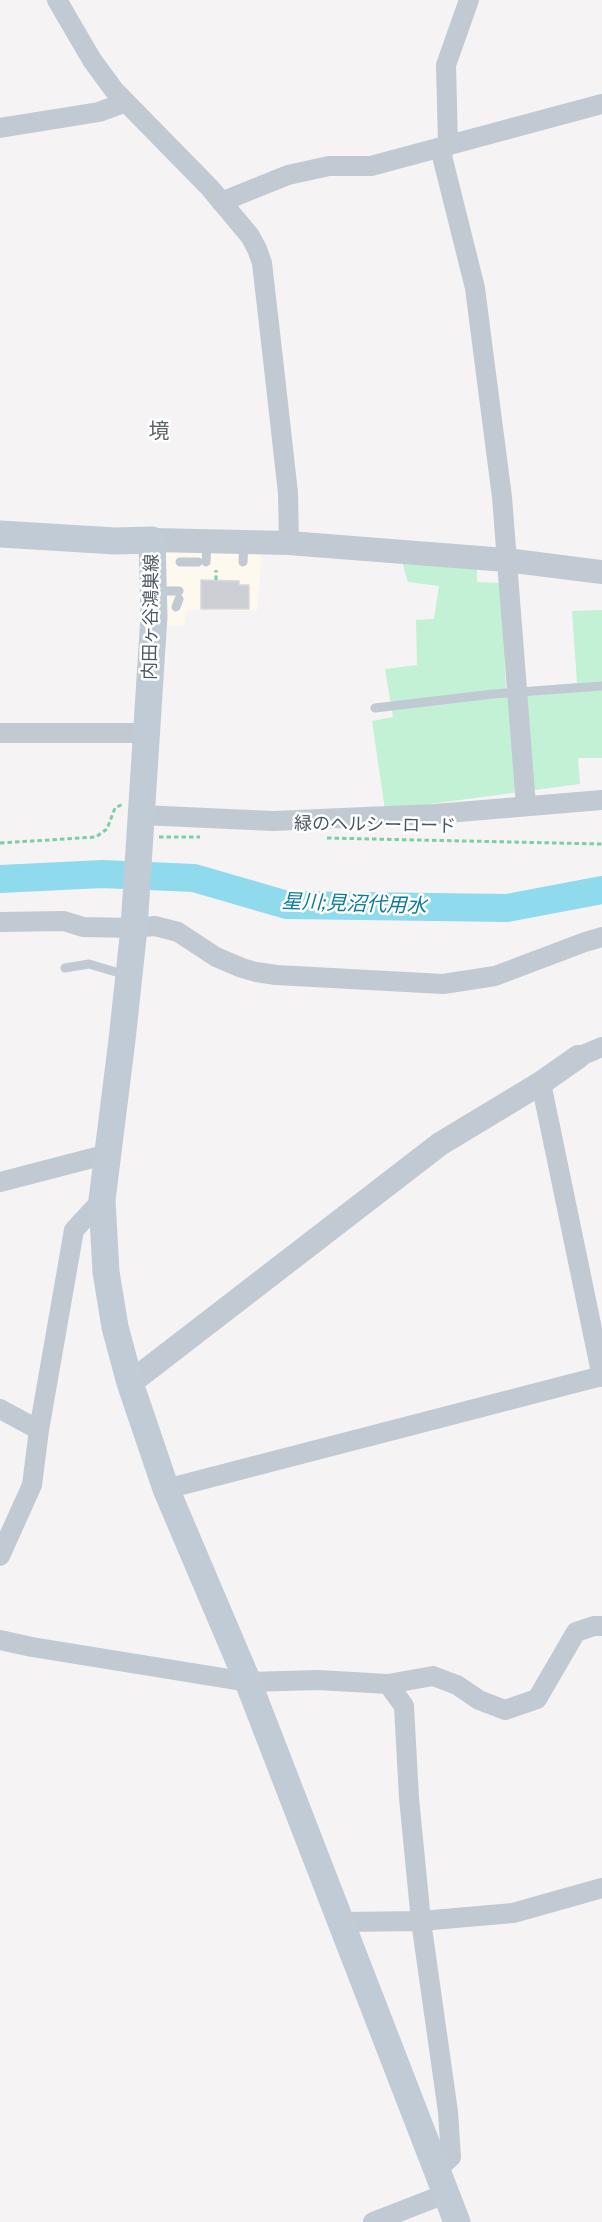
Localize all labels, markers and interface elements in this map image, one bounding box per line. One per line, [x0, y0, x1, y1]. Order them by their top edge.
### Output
district label: 境 [149, 419, 169, 445]
street label: 内田ヶ谷鴻巣線 [139, 554, 163, 680]
street label: 緑のヘルシーロード [294, 813, 456, 837]
water label: 星川;見沼代用水 [281, 889, 427, 919]

